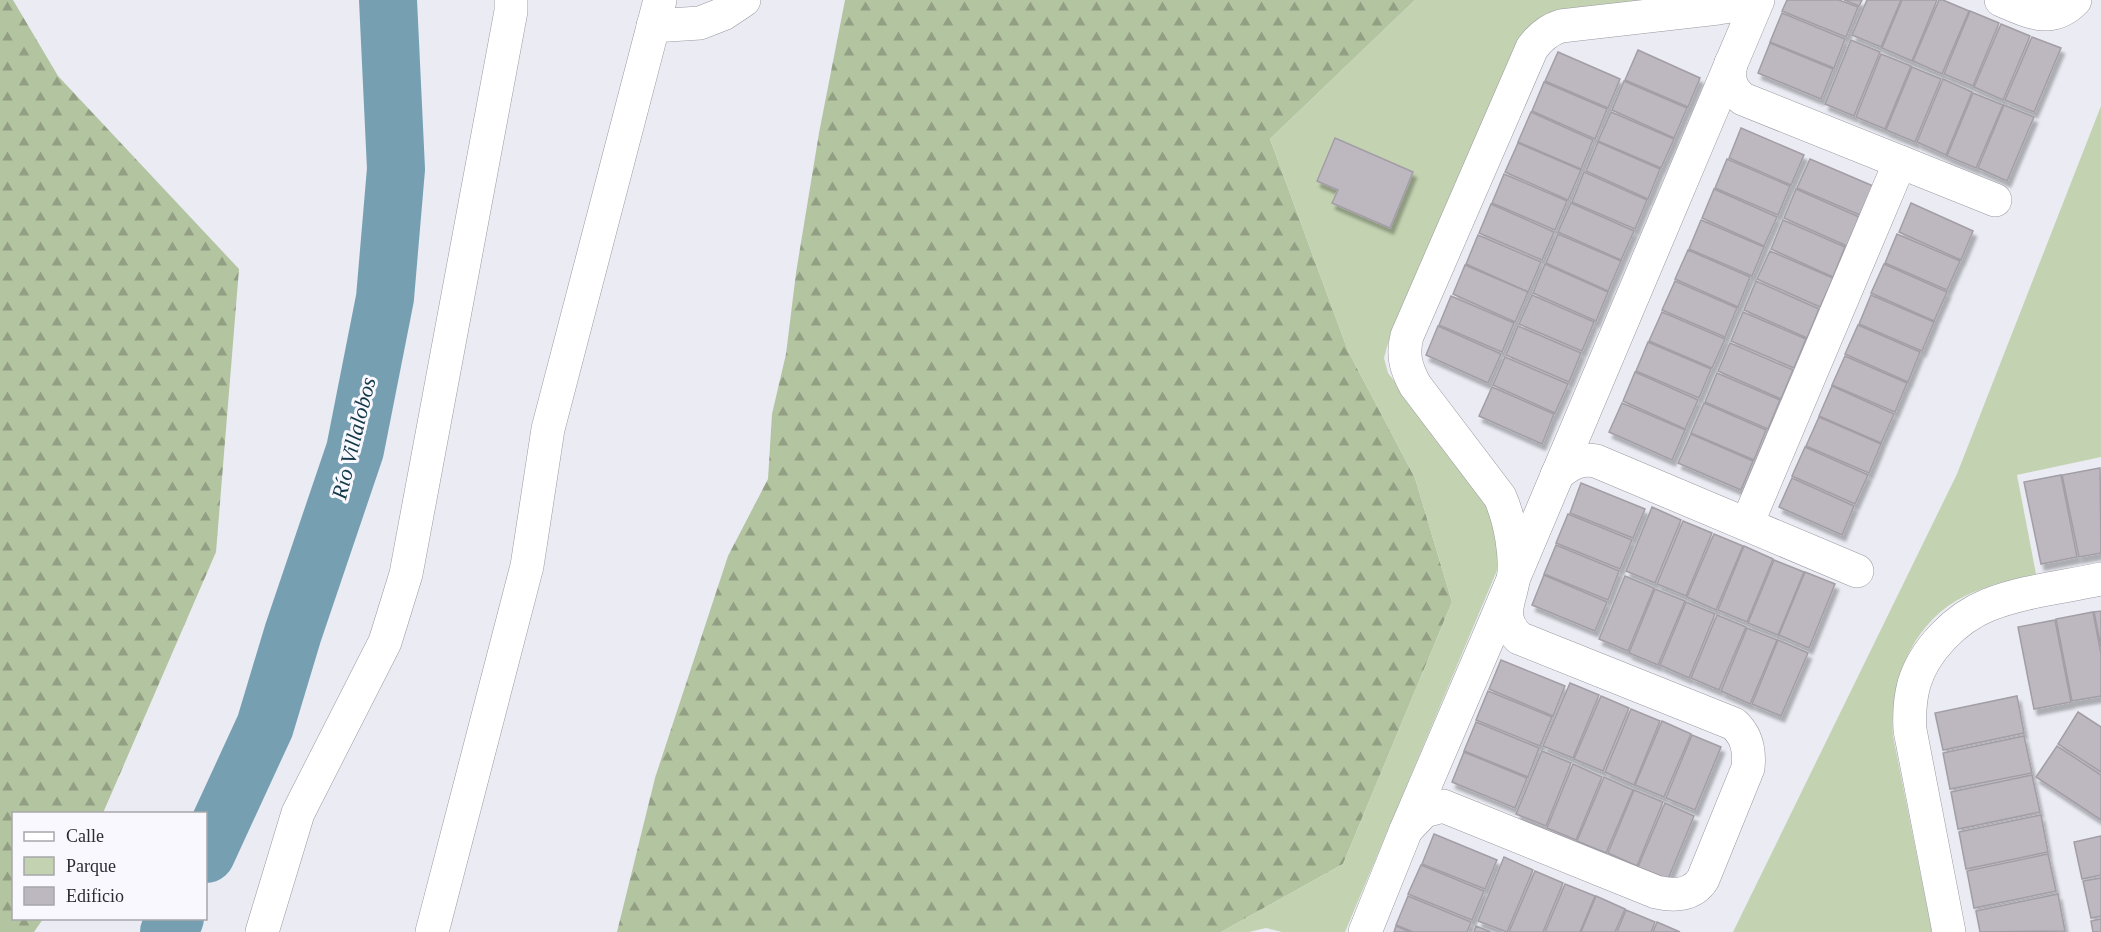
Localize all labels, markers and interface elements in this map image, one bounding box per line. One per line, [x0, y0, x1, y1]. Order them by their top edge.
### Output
water label: Río Villalobos [326, 375, 381, 503]
legend [12, 812, 207, 920]
text: Calle [66, 826, 104, 846]
text: Parque [66, 856, 116, 876]
text: Edificio [66, 886, 124, 906]

